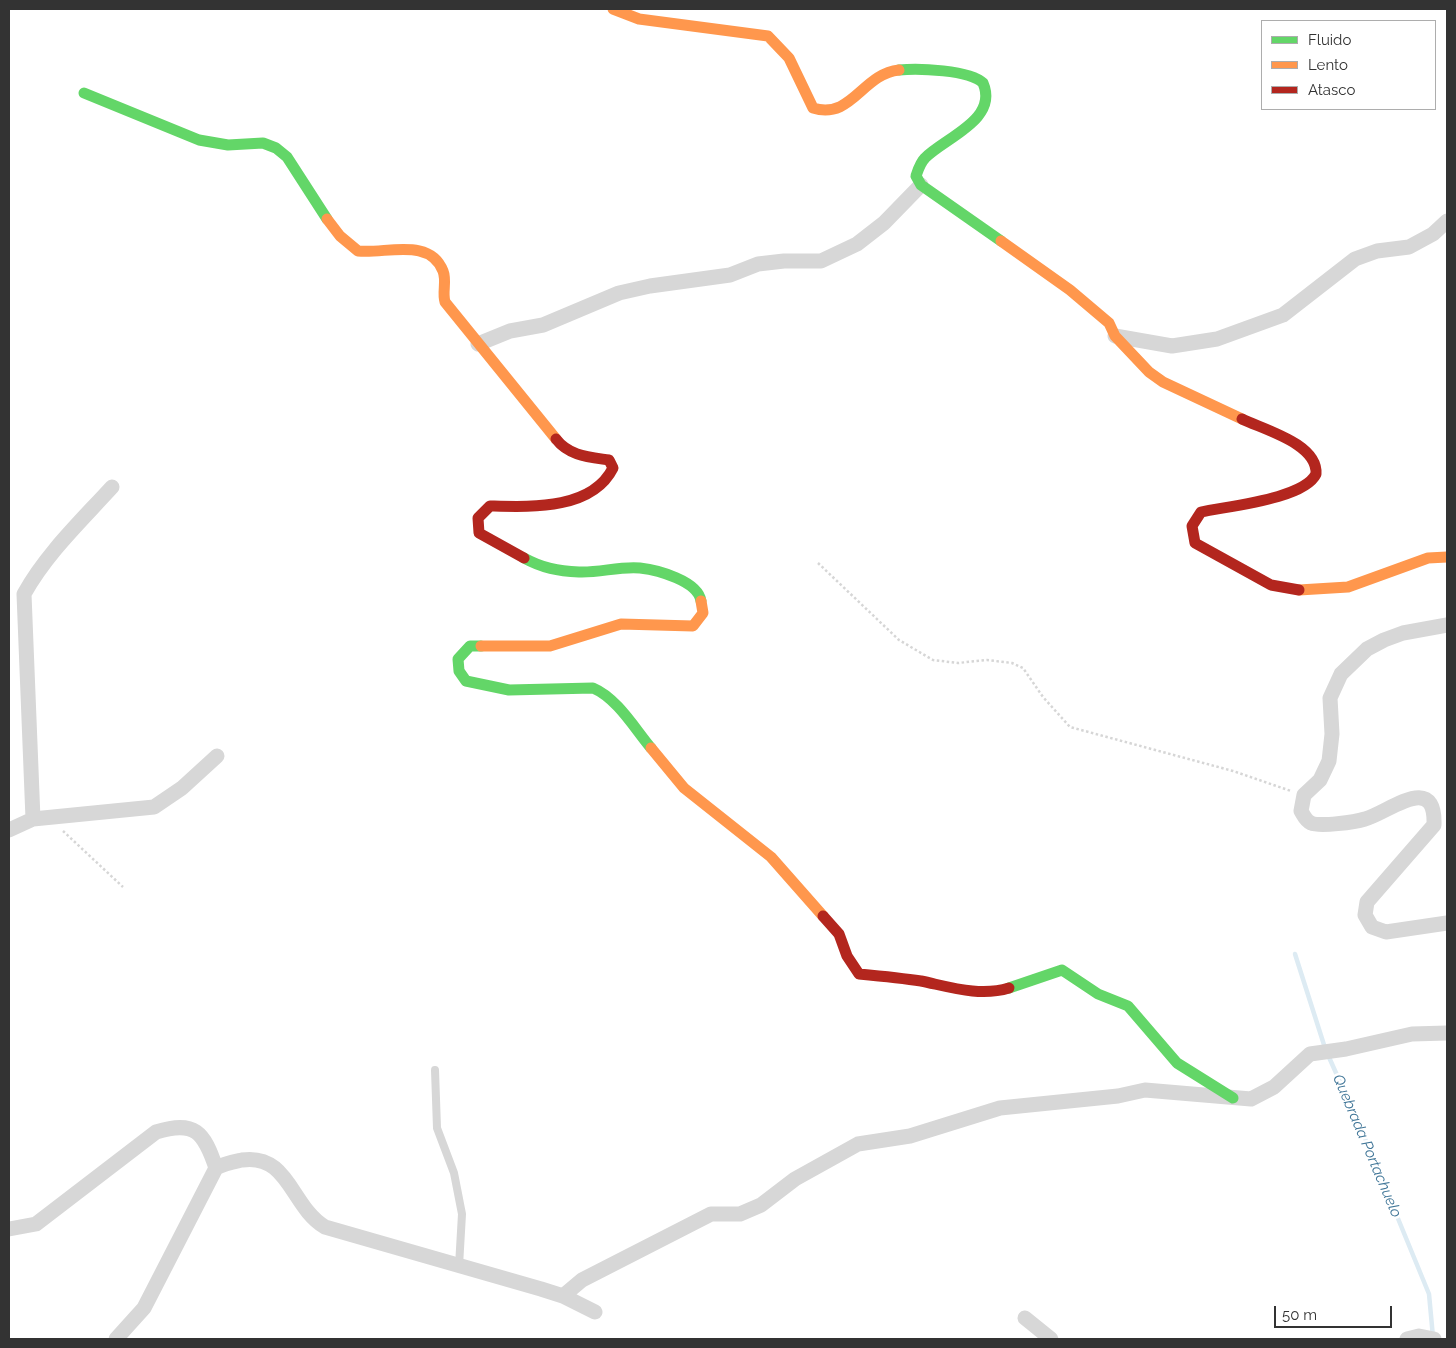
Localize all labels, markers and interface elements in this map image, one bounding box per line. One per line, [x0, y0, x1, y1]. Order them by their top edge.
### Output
legend [1261, 20, 1436, 110]
text: Fluido [1308, 31, 1351, 49]
text: Lento [1308, 56, 1348, 74]
text: Atasco [1308, 81, 1355, 99]
water label: Quebrada Portachuelo [1329, 1072, 1405, 1220]
scale bar [1276, 1296, 1394, 1328]
text: 50 m [1282, 1306, 1317, 1324]

